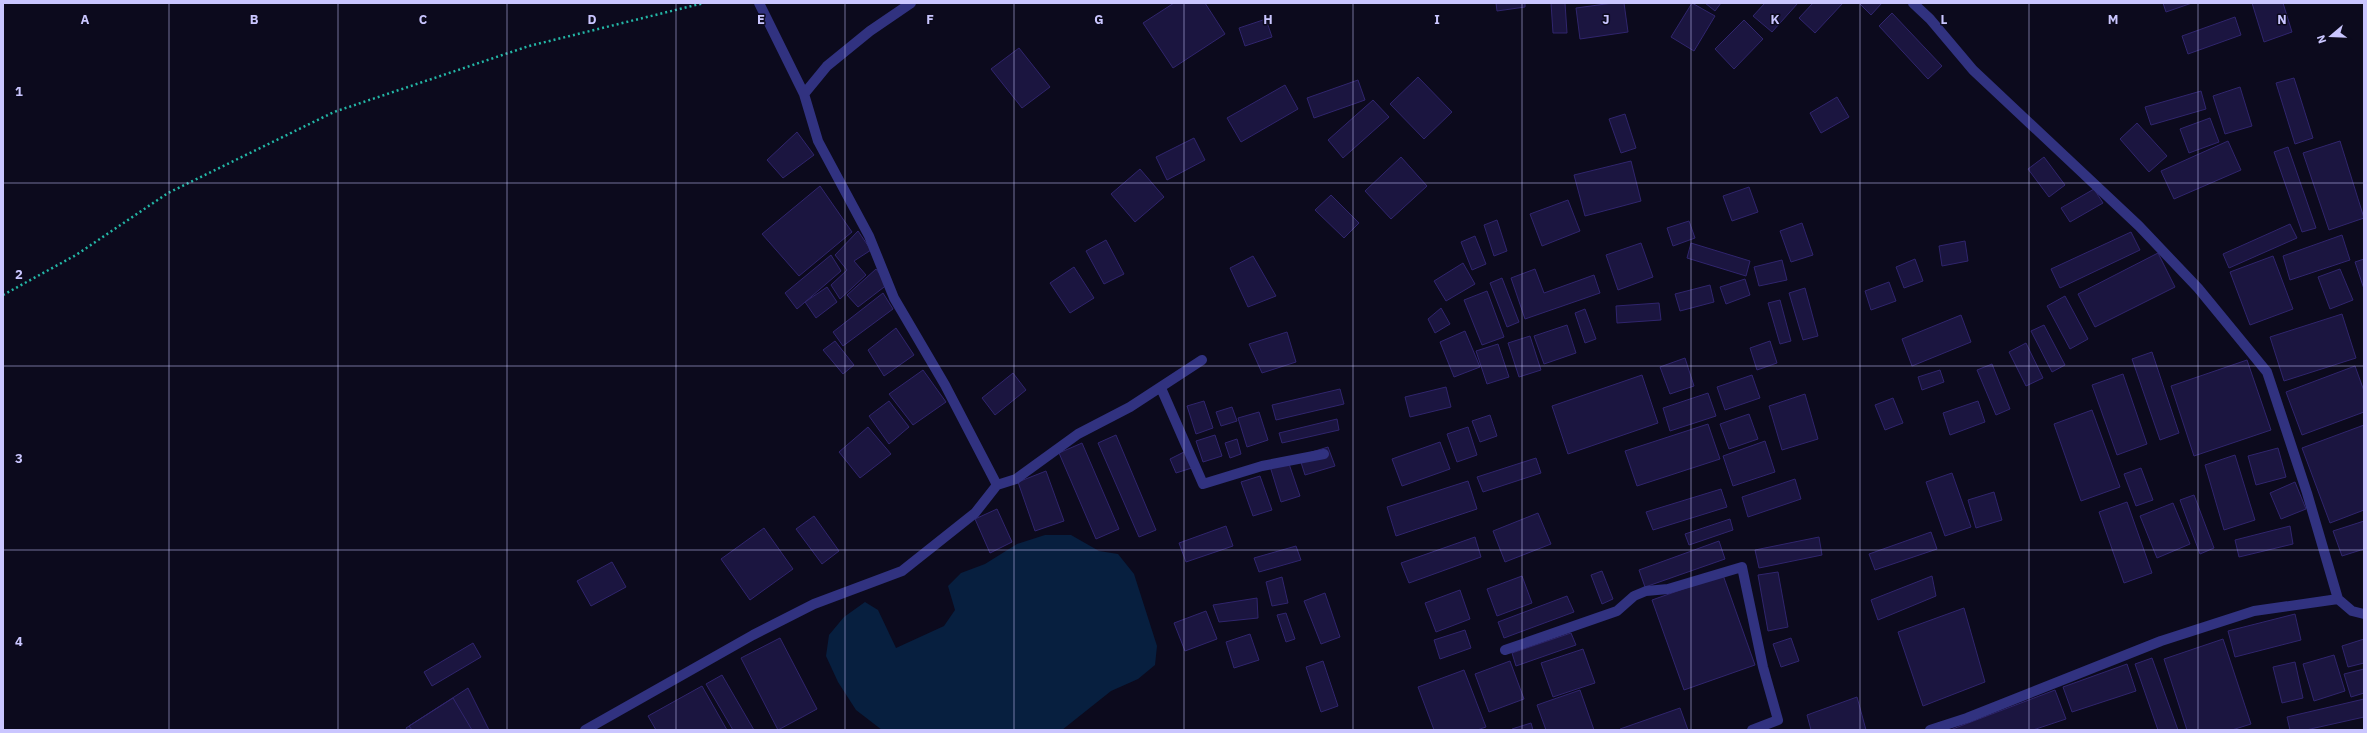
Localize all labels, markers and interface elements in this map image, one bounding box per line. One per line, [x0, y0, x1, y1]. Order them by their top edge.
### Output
text: A [81, 11, 90, 28]
text: B [250, 11, 259, 28]
text: C [419, 11, 428, 28]
text: D [587, 11, 597, 28]
text: E [757, 11, 765, 28]
text: F [926, 11, 934, 28]
text: G [1094, 11, 1104, 28]
text: H [1263, 11, 1273, 28]
text: I [1434, 11, 1440, 28]
text: J [1602, 11, 1610, 28]
text: K [1770, 11, 1780, 28]
text: L [1941, 11, 1948, 28]
text: M [2108, 11, 2118, 28]
text: N [2277, 11, 2287, 28]
north arrow [2311, 16, 2351, 56]
text: N [2314, 33, 2329, 45]
text: 1 [15, 83, 23, 100]
text: 2 [15, 266, 23, 283]
text: 3 [15, 450, 23, 467]
text: 4 [15, 633, 23, 650]

